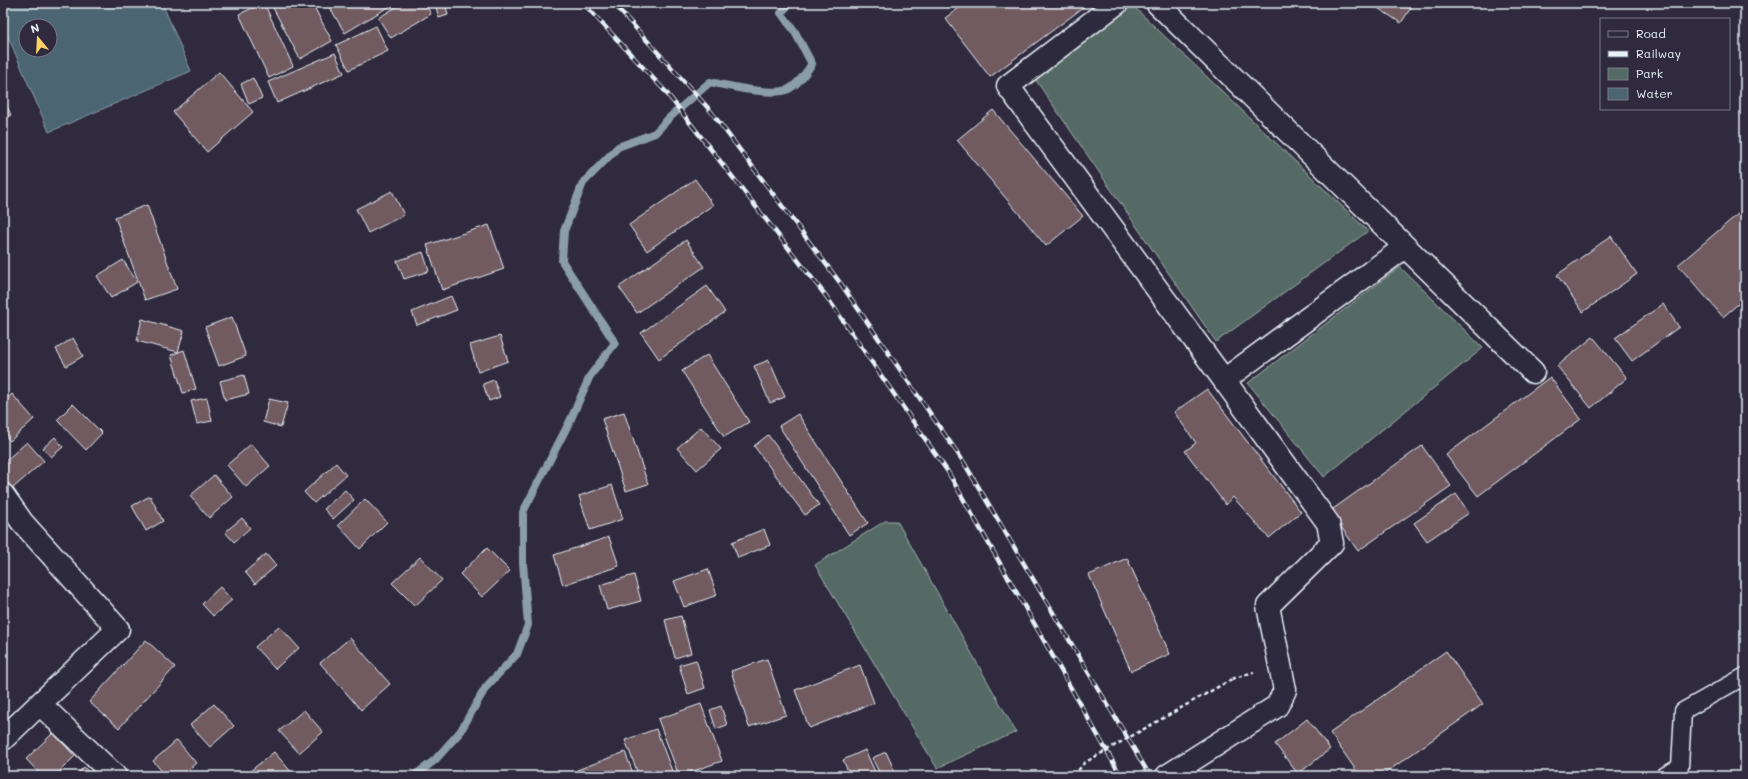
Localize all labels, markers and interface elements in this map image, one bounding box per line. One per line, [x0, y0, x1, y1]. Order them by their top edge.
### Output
north arrow [18, 18, 58, 58]
legend [1600, 18, 1730, 110]
text: N [28, 20, 41, 36]
text: Road [1636, 25, 1666, 41]
text: Railway [1636, 45, 1681, 61]
text: Park [1636, 65, 1663, 81]
text: Water [1636, 85, 1673, 101]

